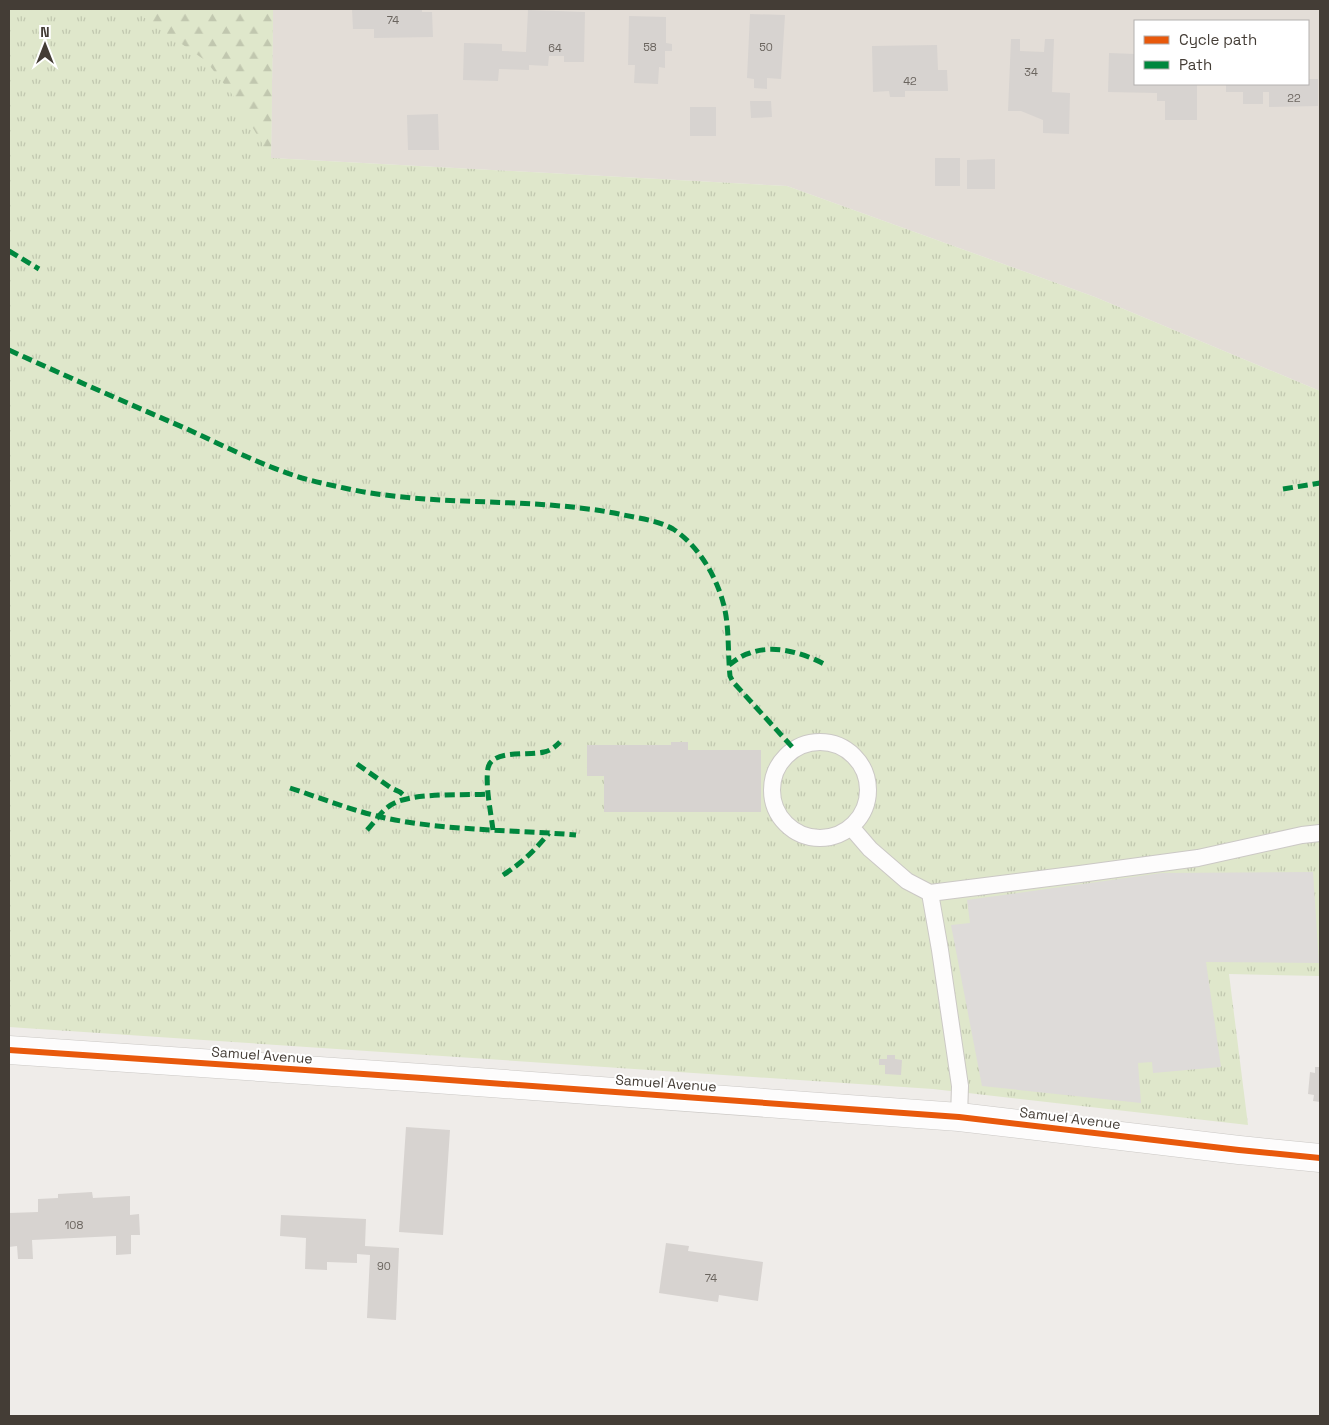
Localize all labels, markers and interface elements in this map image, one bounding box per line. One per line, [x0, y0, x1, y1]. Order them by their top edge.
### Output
house number: 74 [387, 13, 399, 27]
north arrow [20, 20, 70, 70]
legend [1134, 20, 1309, 85]
text: N [40, 23, 50, 41]
text: Cycle path [1179, 30, 1257, 49]
house number: 58 [643, 40, 657, 54]
house number: 50 [759, 40, 773, 54]
house number: 64 [548, 41, 562, 55]
text: Path [1179, 55, 1212, 74]
house number: 34 [1024, 65, 1038, 79]
house number: 42 [903, 74, 917, 88]
house number: 22 [1287, 91, 1301, 105]
street label: Samuel Avenue [211, 1042, 313, 1068]
street label: Samuel Avenue [615, 1070, 717, 1096]
street label: Samuel Avenue [1018, 1103, 1122, 1133]
house number: 108 [65, 1218, 83, 1232]
house number: 90 [377, 1259, 391, 1273]
house number: 74 [705, 1271, 717, 1285]

